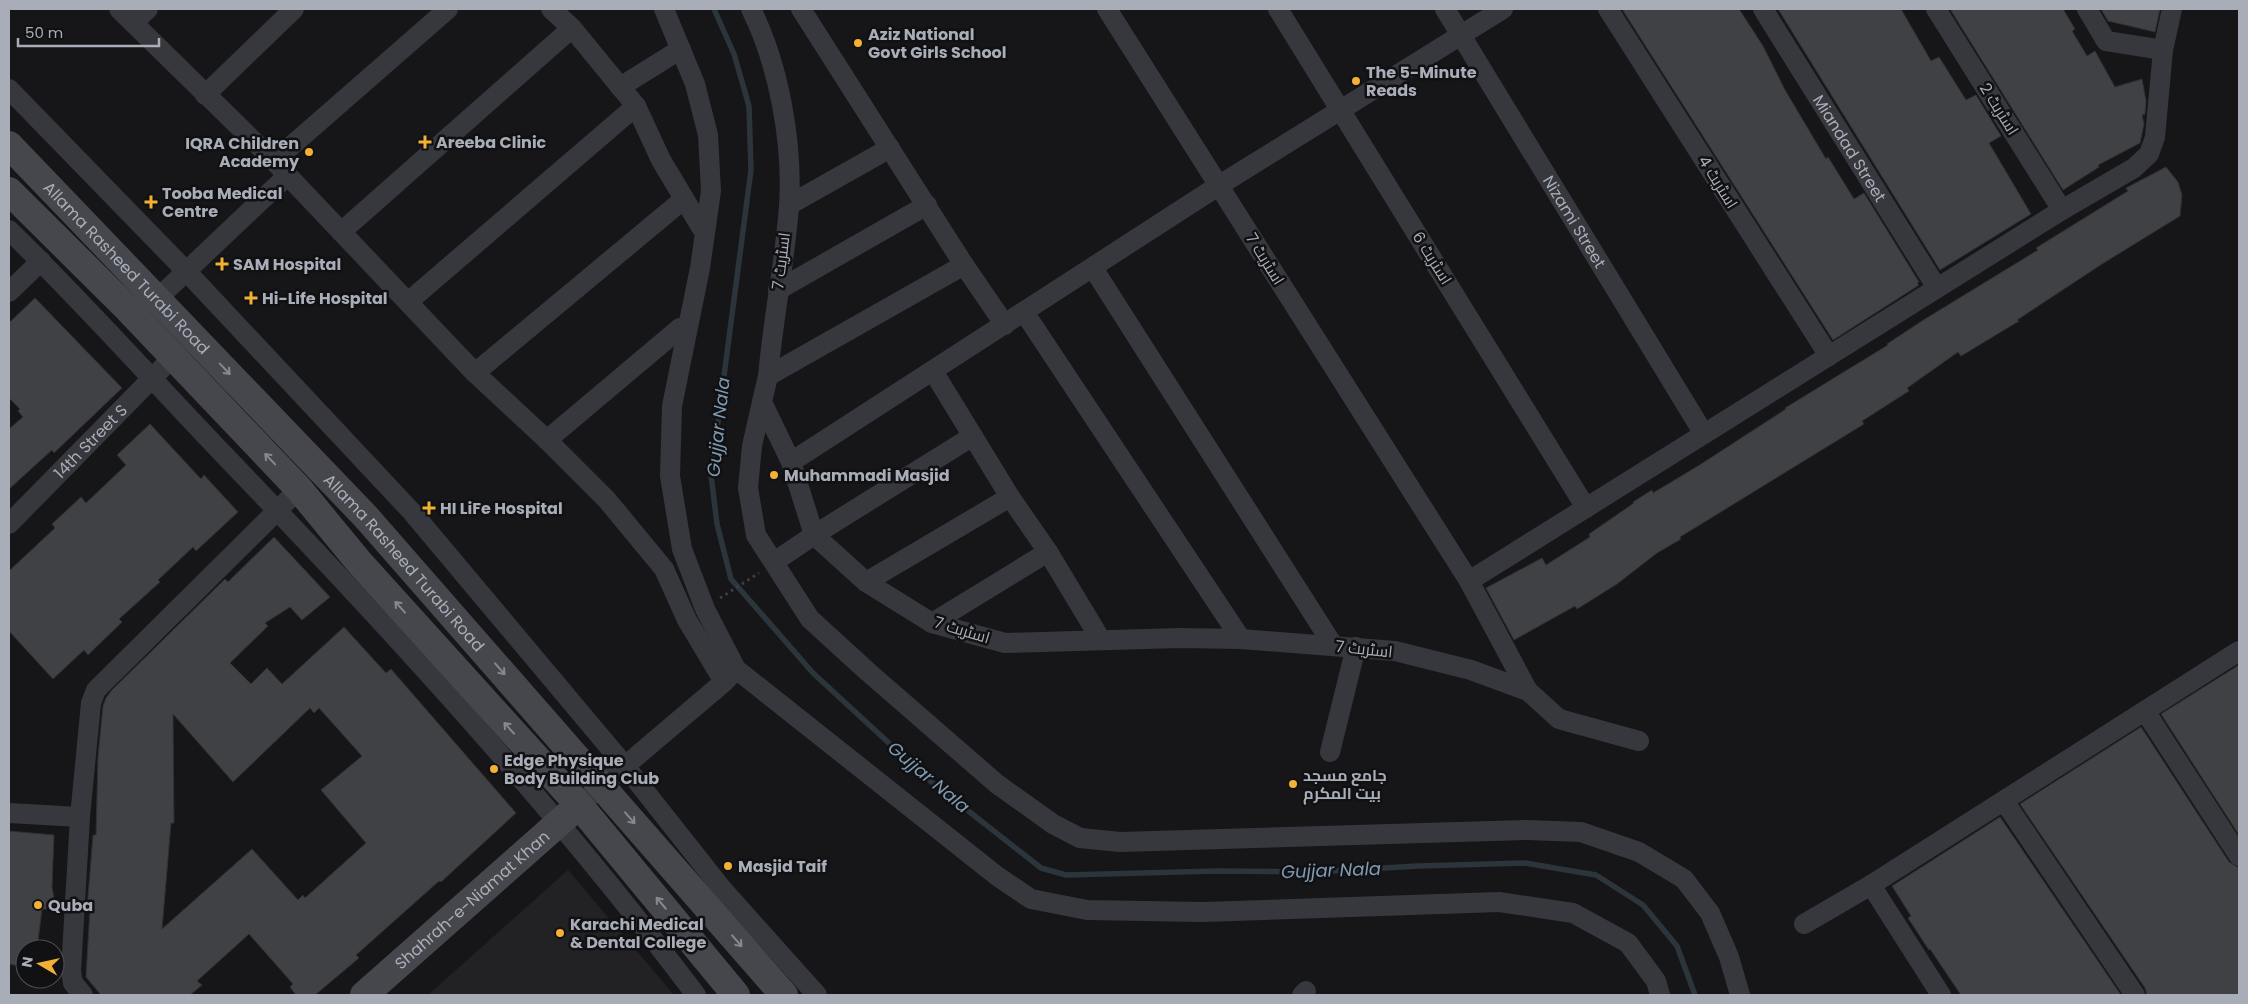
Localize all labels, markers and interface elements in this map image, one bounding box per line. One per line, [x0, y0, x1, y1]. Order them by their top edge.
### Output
scale bar [18, 15, 159, 47]
text: 50 m [25, 22, 63, 43]
place label: Aziz National Govt Girls School [868, 23, 1007, 64]
marker: Aziz National Govt Girls School [852, 37, 864, 49]
place label: The 5-Minute Reads [1366, 61, 1477, 102]
marker: The 5-Minute Reads [1350, 75, 1362, 87]
street label: اسٹریٹ 2 [1974, 78, 2024, 140]
street label: Miandad Street [1808, 90, 1892, 206]
place label: Areeba Clinic [436, 131, 547, 154]
place label: IQRA Children Academy [185, 132, 300, 173]
marker: Areeba Clinic [418, 135, 432, 149]
marker: IQRA Children Academy [303, 146, 315, 158]
street label: اسٹریٹ 4 [1693, 151, 1743, 213]
street label: Nizami Street [1537, 171, 1612, 273]
street label: Allama Rasheed Turabi Road [38, 176, 215, 359]
place label: Tooba Medical Centre [162, 182, 282, 223]
marker: Tooba Medical Centre [144, 195, 158, 209]
street label: اسٹریٹ 6 [1407, 227, 1457, 289]
street label: اسٹریٹ 7 [1240, 229, 1290, 289]
street label: اسٹریٹ 7 [766, 231, 796, 291]
place label: SAM Hospital [233, 253, 341, 276]
marker: SAM Hospital [215, 257, 229, 271]
place label: Hi-Life Hospital [262, 287, 388, 310]
marker: Hi-Life Hospital [244, 291, 258, 305]
one-way arrow [219, 362, 231, 375]
water label: Gujjar Nala [700, 376, 736, 478]
street label: 14th Street S [48, 399, 132, 484]
one-way arrow [264, 452, 276, 465]
place label: Muhammadi Masjid [784, 464, 950, 487]
street label: Allama Rasheed Turabi Road [319, 468, 490, 656]
marker: Muhammadi Masjid [768, 469, 780, 481]
place label: HI LiFe Hospital [440, 497, 563, 520]
marker: HI LiFe Hospital [422, 501, 436, 515]
one-way arrow [394, 601, 406, 614]
street label: اسٹریٹ 7 [931, 611, 993, 649]
street label: اسٹریٹ 7 [1334, 635, 1394, 663]
one-way arrow [494, 663, 506, 676]
one-way arrow [503, 721, 515, 734]
water label: Gujjar Nala [883, 735, 975, 819]
place label: Edge Physique Body Building Club [504, 749, 659, 790]
marker: Edge Physique Body Building Club [488, 763, 500, 775]
place label: جامع مسجد بیت المکرم [1303, 764, 1387, 805]
marker: جامع مسجد بیت المکرم [1287, 778, 1299, 790]
one-way arrow [625, 811, 636, 824]
street label: Shahrah-e-Niamat Khan [389, 825, 554, 974]
place label: Masjid Taif [738, 855, 827, 878]
water label: Gujjar Nala [1281, 856, 1381, 884]
marker: Masjid Taif [722, 860, 734, 872]
place label: Quba [48, 894, 93, 917]
one-way arrow [656, 897, 667, 910]
marker: Quba [32, 899, 44, 911]
place label: Karachi Medical & Dental College [570, 913, 706, 954]
marker: Karachi Medical & Dental College [554, 927, 566, 939]
one-way arrow [731, 934, 742, 947]
north arrow [15, 939, 65, 989]
text: N [16, 955, 38, 969]

